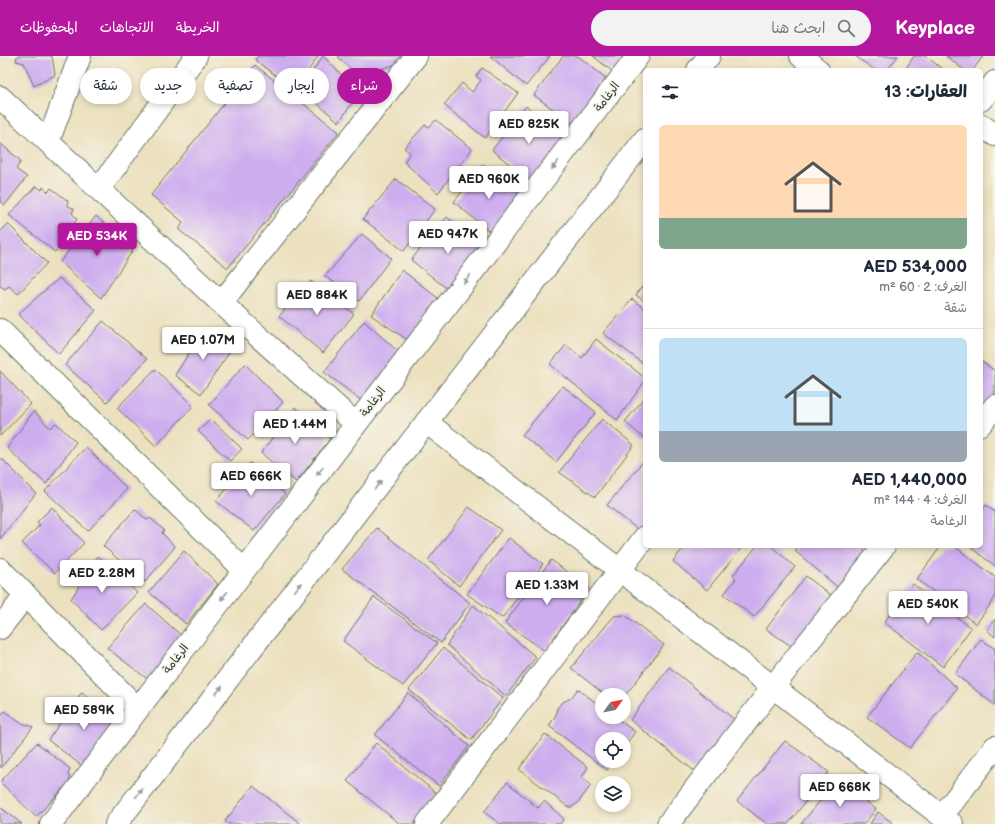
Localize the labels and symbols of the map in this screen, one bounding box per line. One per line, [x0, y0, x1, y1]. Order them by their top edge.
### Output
street label: الرغامة [591, 79, 623, 115]
pin: AED 825K [488, 111, 570, 145]
one-way arrow [551, 159, 559, 170]
pin: AED 960K [448, 166, 530, 200]
pin: AED 947K [407, 221, 489, 255]
pin: AED 534K [56, 223, 138, 257]
one-way arrow [464, 274, 472, 284]
pin: AED 884K [276, 282, 358, 316]
pin: AED 1.07M [157, 327, 249, 361]
street label: الرغامة [357, 384, 389, 420]
pin: AED 1.44M [249, 411, 341, 445]
pin: AED 666K [210, 463, 292, 497]
one-way arrow [316, 466, 324, 476]
one-way arrow [374, 479, 382, 490]
pin: AED 2.28M [56, 560, 148, 594]
pin: AED 1.33M [501, 572, 593, 606]
one-way arrow [294, 582, 303, 593]
one-way arrow [220, 591, 228, 602]
pin: AED 540K [887, 591, 969, 625]
street label: الرغامة [160, 641, 192, 677]
one-way arrow [215, 685, 223, 696]
north arrow [595, 688, 631, 724]
pin: AED 589K [43, 697, 125, 731]
pin: AED 668K [799, 774, 881, 808]
one-way arrow [135, 788, 144, 799]

